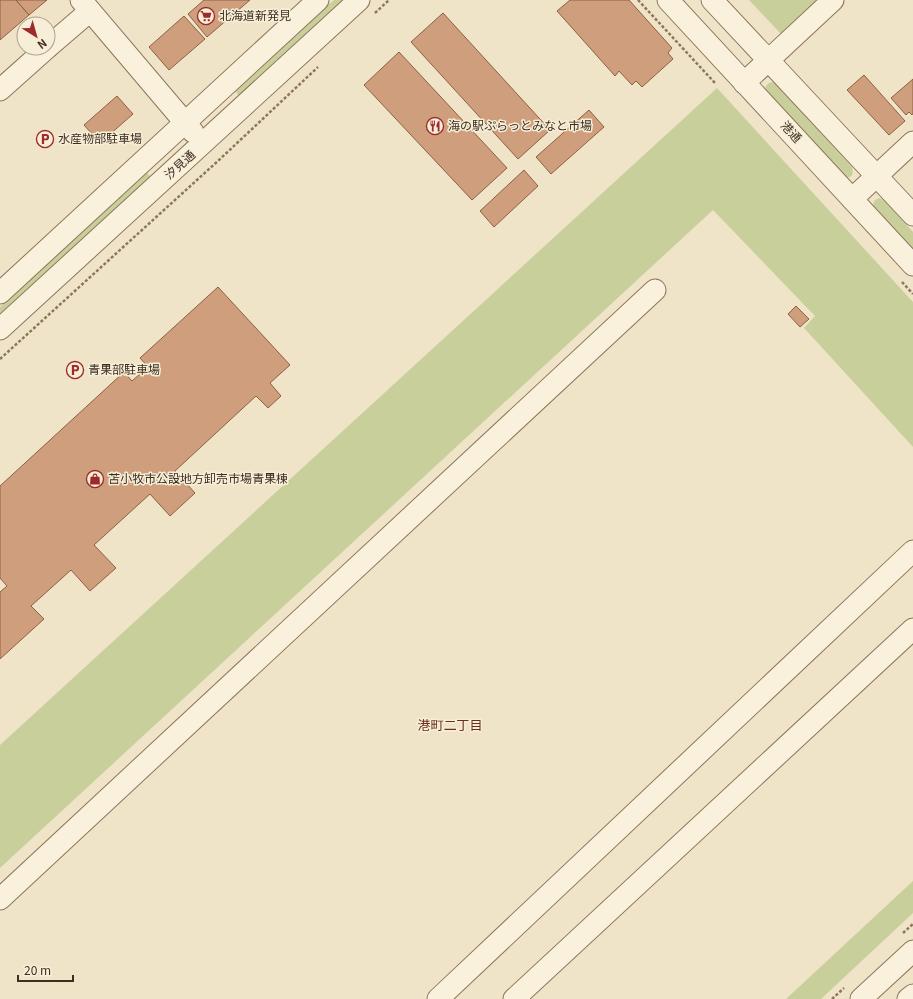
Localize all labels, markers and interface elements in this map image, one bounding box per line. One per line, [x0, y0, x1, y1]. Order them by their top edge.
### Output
supermarket icon: 北海道新発見 [196, 6, 216, 26]
place label: 北海道新発見 [219, 6, 291, 23]
north arrow [16, 16, 56, 56]
text: N [35, 36, 51, 54]
restaurant icon: 海の駅ぷらっとみなと市場 [425, 116, 445, 136]
place label: 海の駅ぷらっとみなと市場 [448, 116, 592, 133]
street label: 港通 [778, 116, 807, 146]
parking icon: 水産物部駐車場 [35, 129, 55, 149]
place label: 水産物部駐車場 [58, 129, 142, 146]
street label: 汐見通 [160, 146, 198, 182]
parking icon: 青果部駐車場 [65, 360, 85, 380]
place label: 青果部駐車場 [88, 360, 160, 377]
shop icon: 苫小牧市公設地方卸売市場青果棟 [85, 469, 105, 489]
place label: 苫小牧市公設地方卸売市場青果棟 [108, 469, 288, 486]
district label: 港町二丁目 [417, 715, 483, 734]
scale bar [18, 957, 73, 983]
text: 20 m [24, 961, 51, 978]

